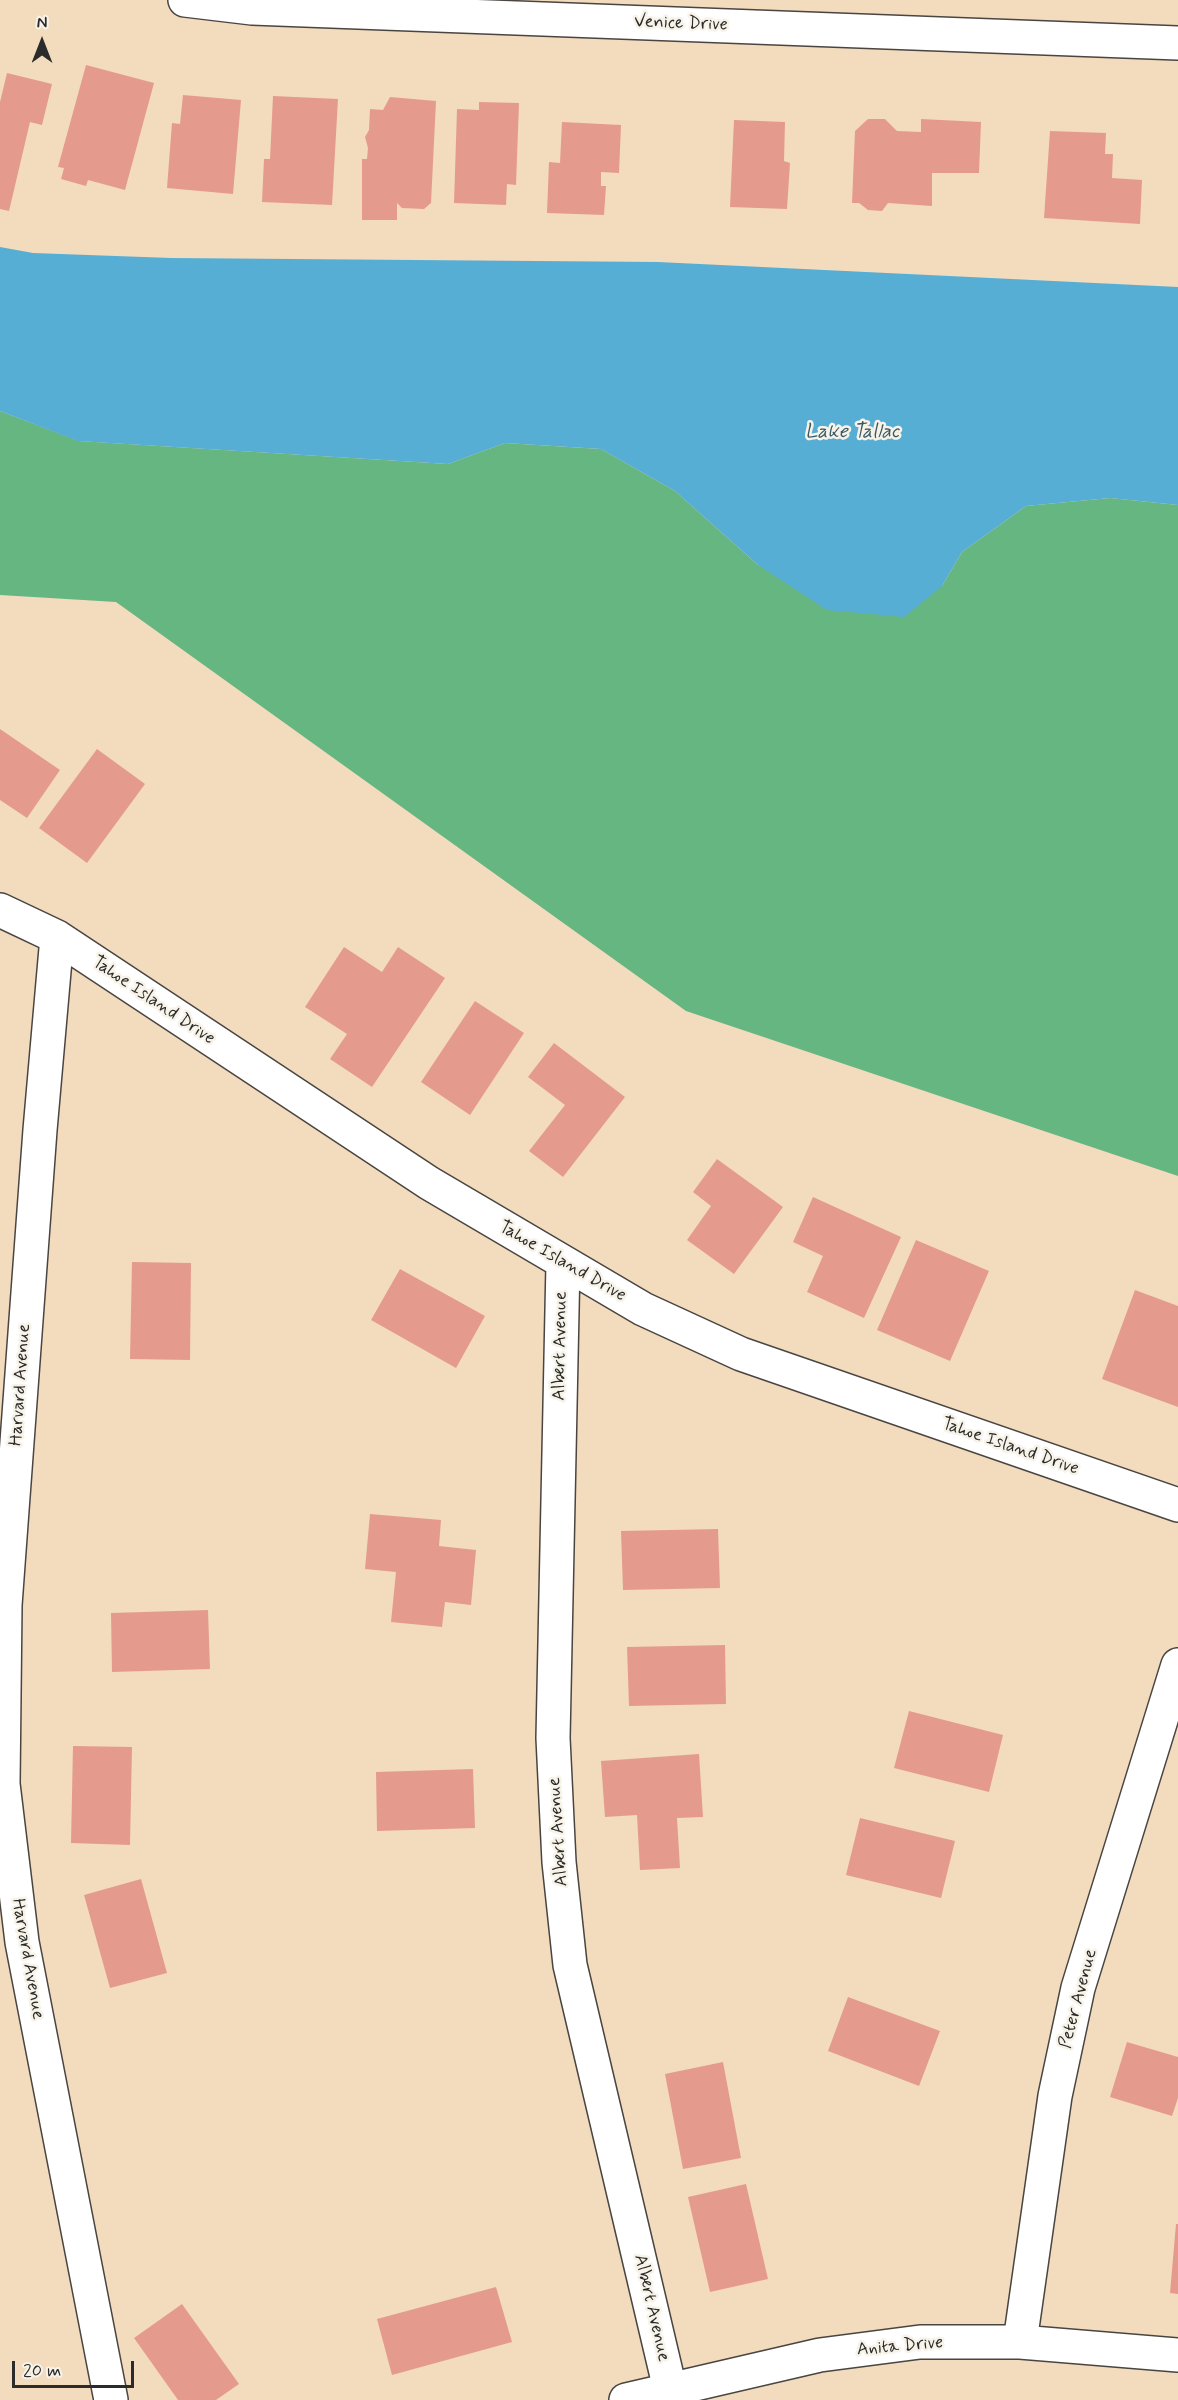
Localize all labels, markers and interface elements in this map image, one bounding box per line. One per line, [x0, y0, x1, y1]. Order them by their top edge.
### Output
north arrow [12, 12, 72, 72]
street label: Venice Drive [634, 12, 728, 36]
text: N [37, 13, 47, 34]
water label: Lake Tallac [805, 421, 899, 445]
street label: Tahoe Island Drive [87, 952, 219, 1050]
street label: Tahoe Island Drive [494, 1217, 630, 1307]
street label: Albert Avenue [549, 1291, 573, 1401]
street label: Harvard Avenue [6, 1323, 36, 1447]
street label: Tahoe Island Drive [939, 1413, 1081, 1481]
street label: Albert Avenue [544, 1777, 574, 1887]
street label: Harvard Avenue [6, 1897, 48, 2021]
street label: Peter Avenue [1055, 1947, 1103, 2051]
street label: Albert Avenue [628, 2252, 674, 2364]
street label: Anita Drive [856, 2332, 944, 2362]
scale bar [15, 2349, 136, 2387]
text: 20 m [23, 2359, 61, 2383]

